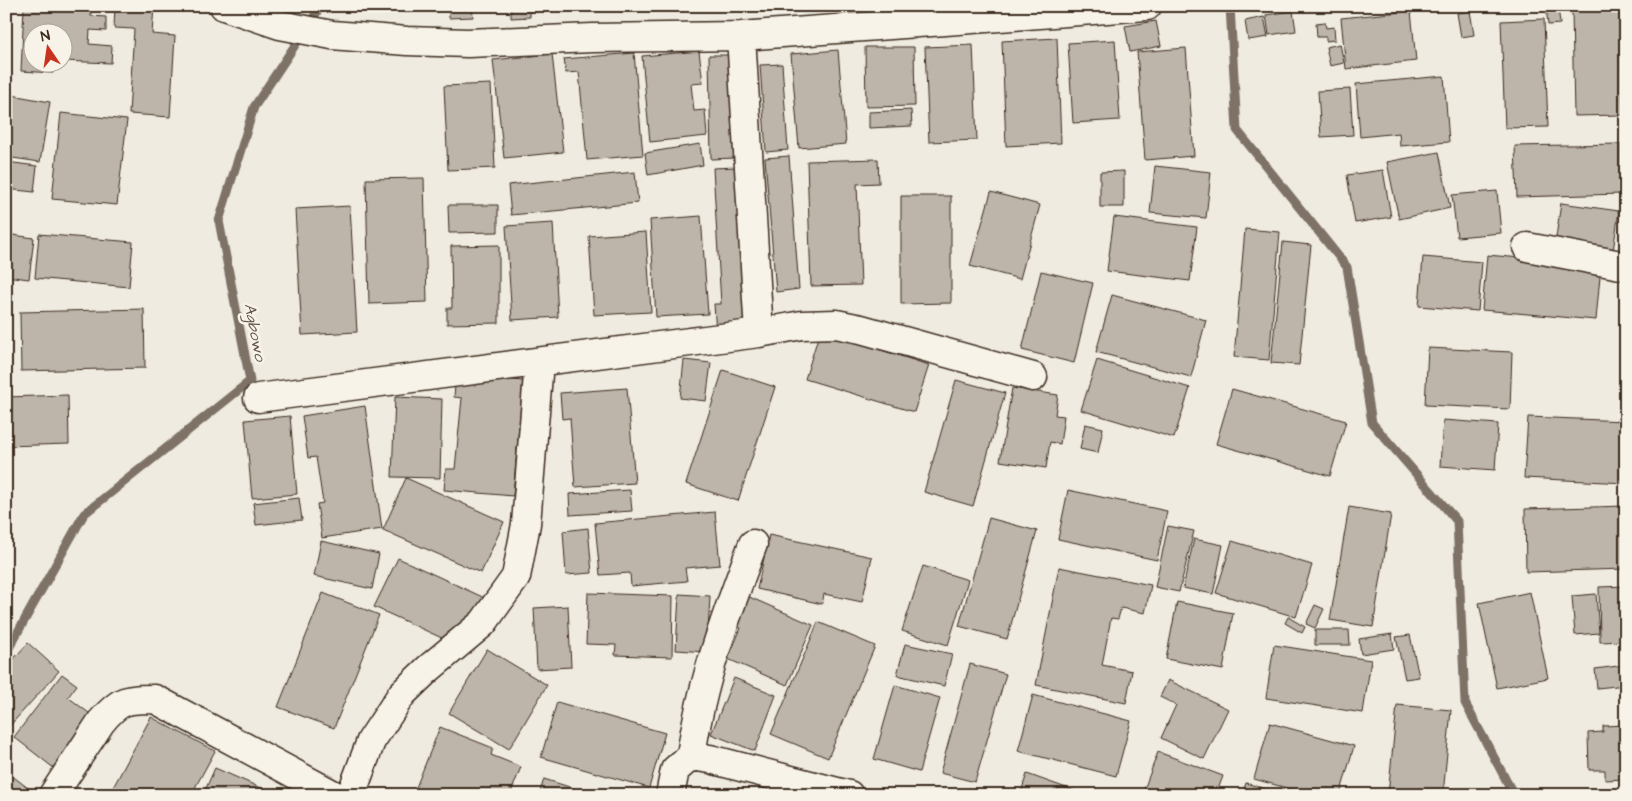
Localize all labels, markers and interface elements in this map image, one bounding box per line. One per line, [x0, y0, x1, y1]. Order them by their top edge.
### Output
north arrow [22, 22, 72, 72]
text: N [39, 26, 52, 47]
water label: Agbowo [238, 301, 272, 364]

